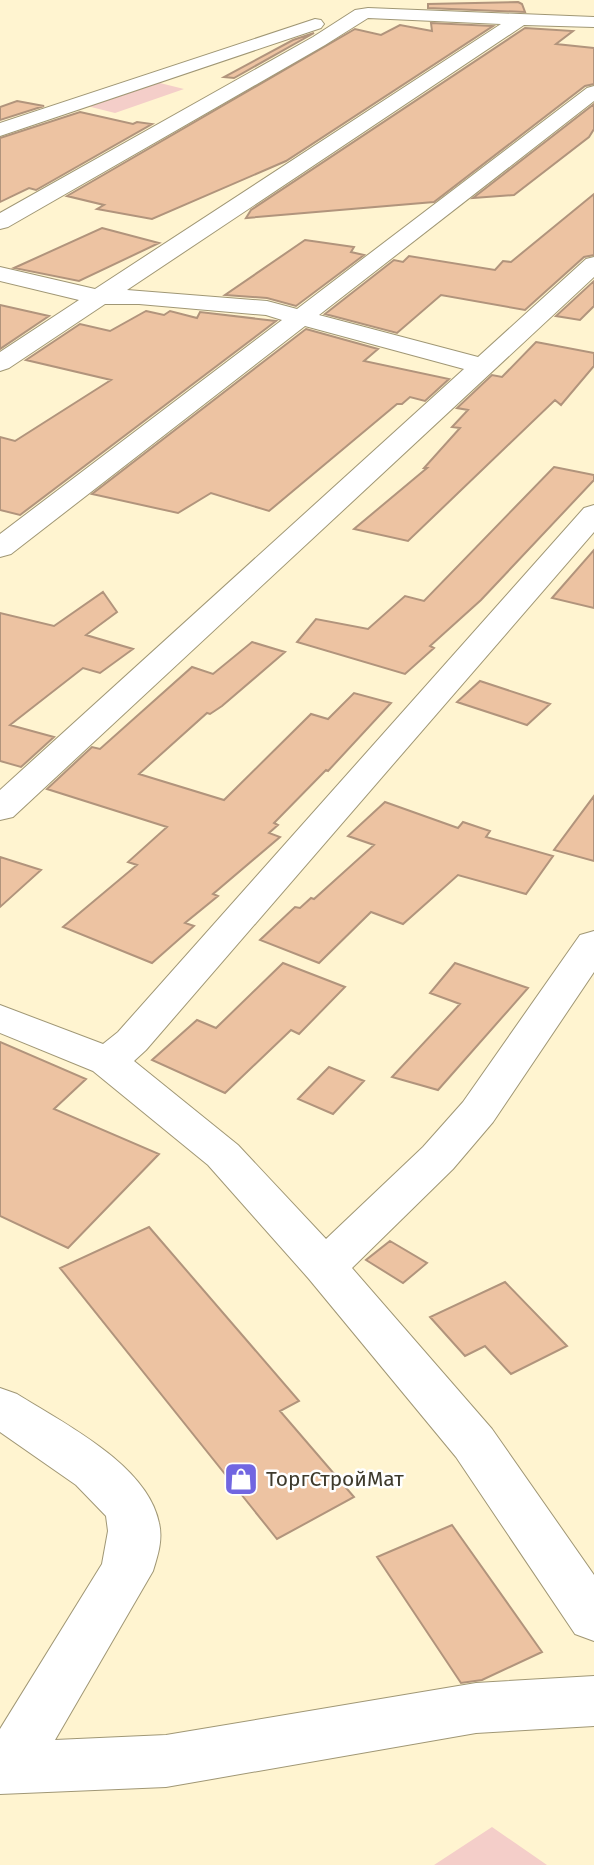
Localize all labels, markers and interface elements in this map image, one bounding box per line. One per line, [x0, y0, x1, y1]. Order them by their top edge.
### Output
shop icon: ТоргСтройМат [222, 1460, 260, 1498]
place label: ТоргСтройМат [266, 1466, 404, 1492]

